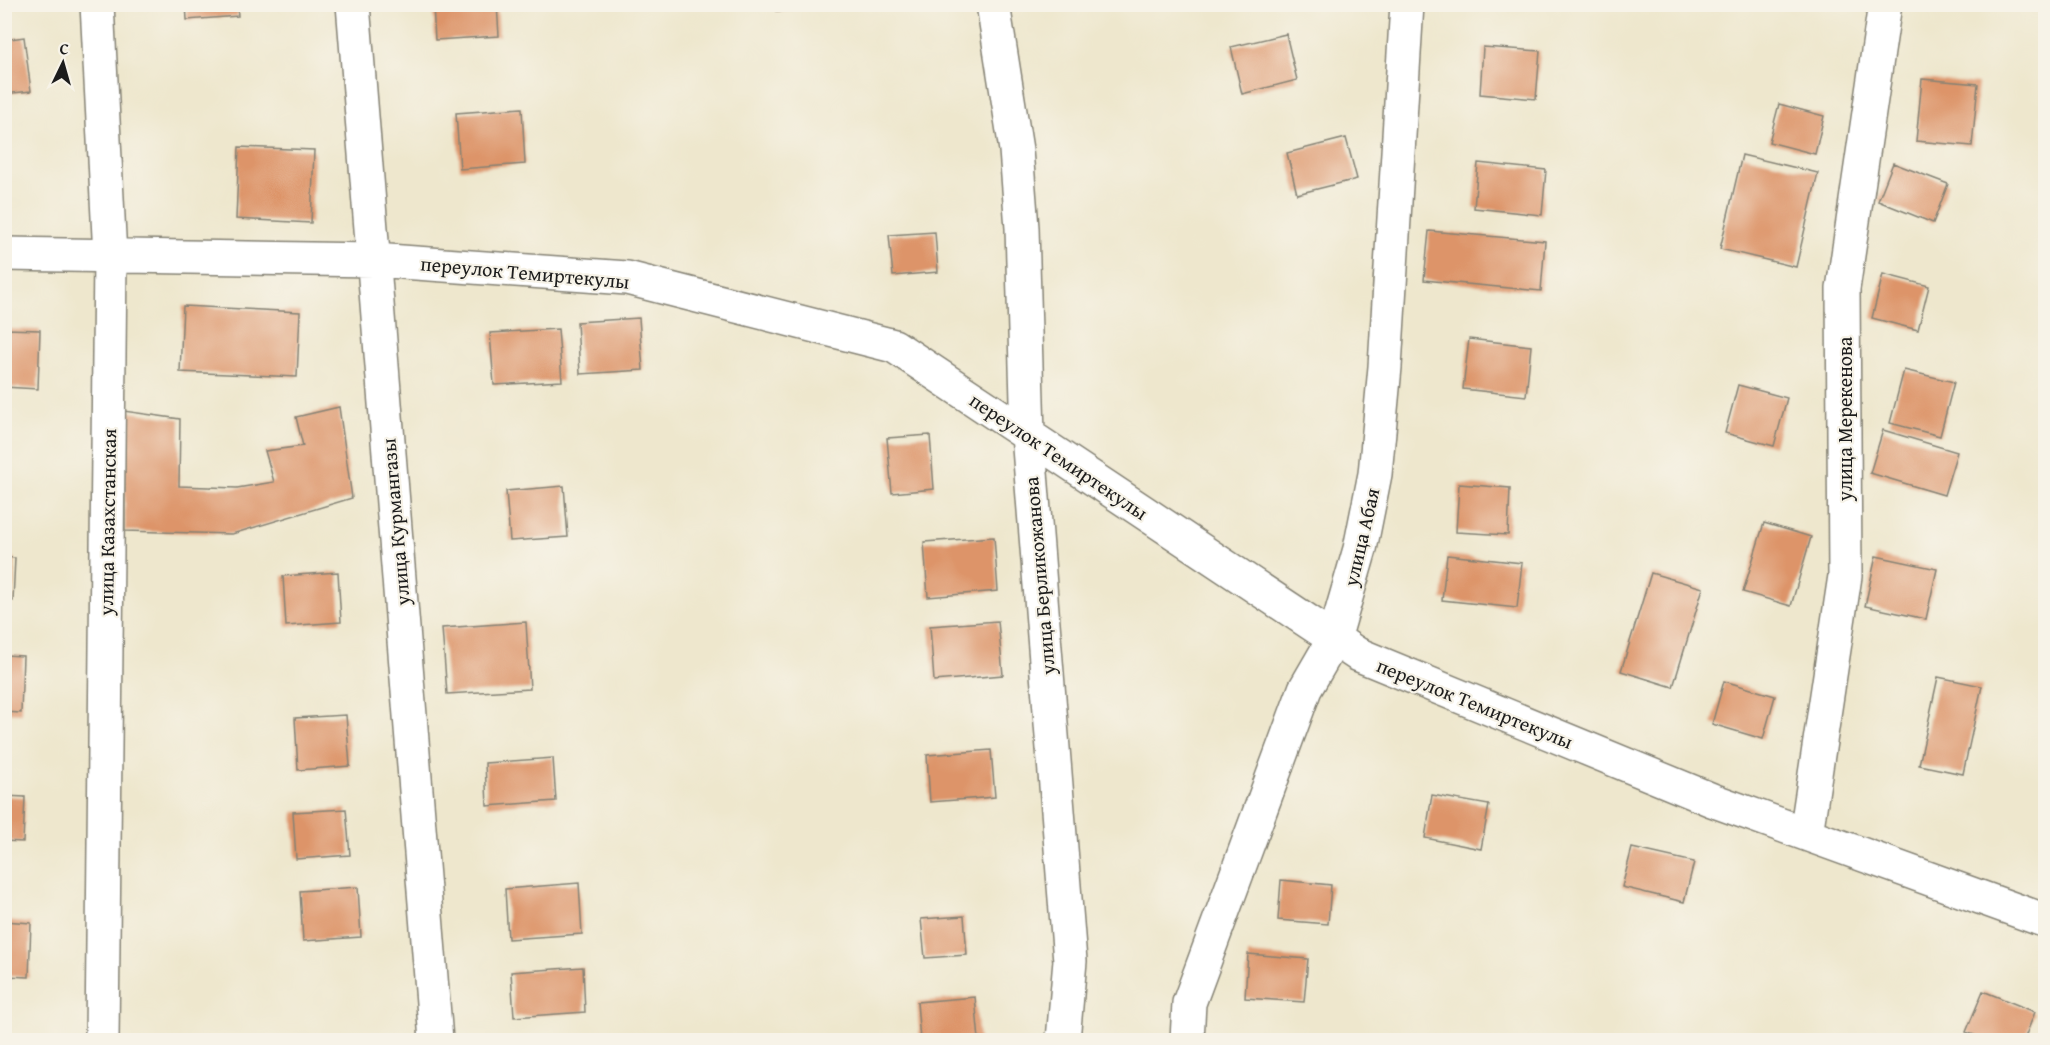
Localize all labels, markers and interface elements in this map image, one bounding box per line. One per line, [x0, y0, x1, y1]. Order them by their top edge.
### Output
north arrow [33, 33, 93, 93]
text: С [59, 36, 70, 60]
street label: переулок Темиртекулы [419, 248, 631, 296]
street label: улица Мерекенова [1830, 336, 1859, 502]
street label: переулок Темиртекулы [964, 385, 1154, 527]
street label: улица Казахстанская [91, 428, 123, 617]
street label: улица Курмангазы [373, 437, 417, 608]
street label: улица Берликожанова [1016, 475, 1062, 677]
street label: улица Абая [1335, 485, 1386, 590]
street label: переулок Темиртекулы [1372, 650, 1578, 756]

